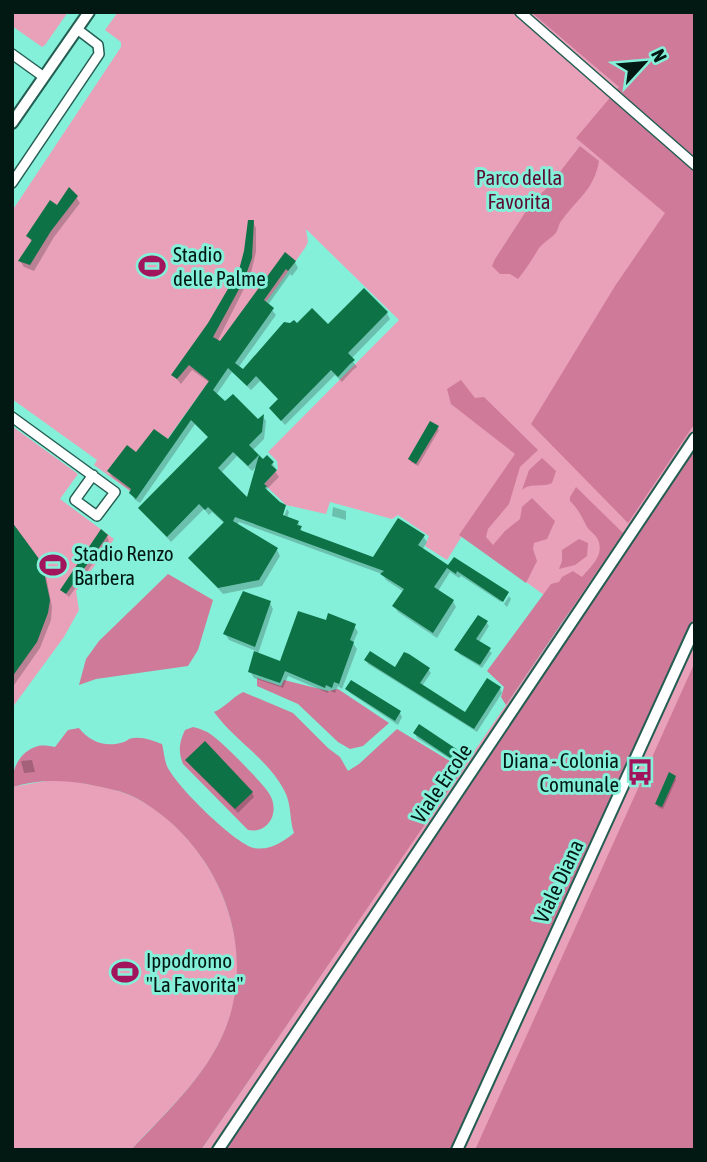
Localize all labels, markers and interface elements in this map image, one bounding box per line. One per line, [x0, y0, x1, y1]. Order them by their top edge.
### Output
north arrow [609, 28, 679, 98]
text: N [647, 46, 672, 65]
park label: Parco della Favorita [476, 165, 562, 213]
place label: Stadio delle Palme [173, 242, 266, 290]
sports icon: Stadio delle Palme [137, 251, 167, 281]
place label: Stadio Renzo Barbera [74, 541, 174, 589]
sports icon: Stadio Renzo Barbera [38, 550, 68, 580]
street label: Viale Ercole [406, 739, 476, 827]
place label: Diana - Colonia Comunale [502, 748, 619, 796]
bus stop icon: Diana - Colonia Comunale [625, 757, 655, 787]
street label: Viale Diana [528, 836, 588, 926]
place label: Ippodromo "La Favorita" [146, 948, 244, 996]
sports icon: Ippodromo "La Favorita" [110, 957, 140, 987]

